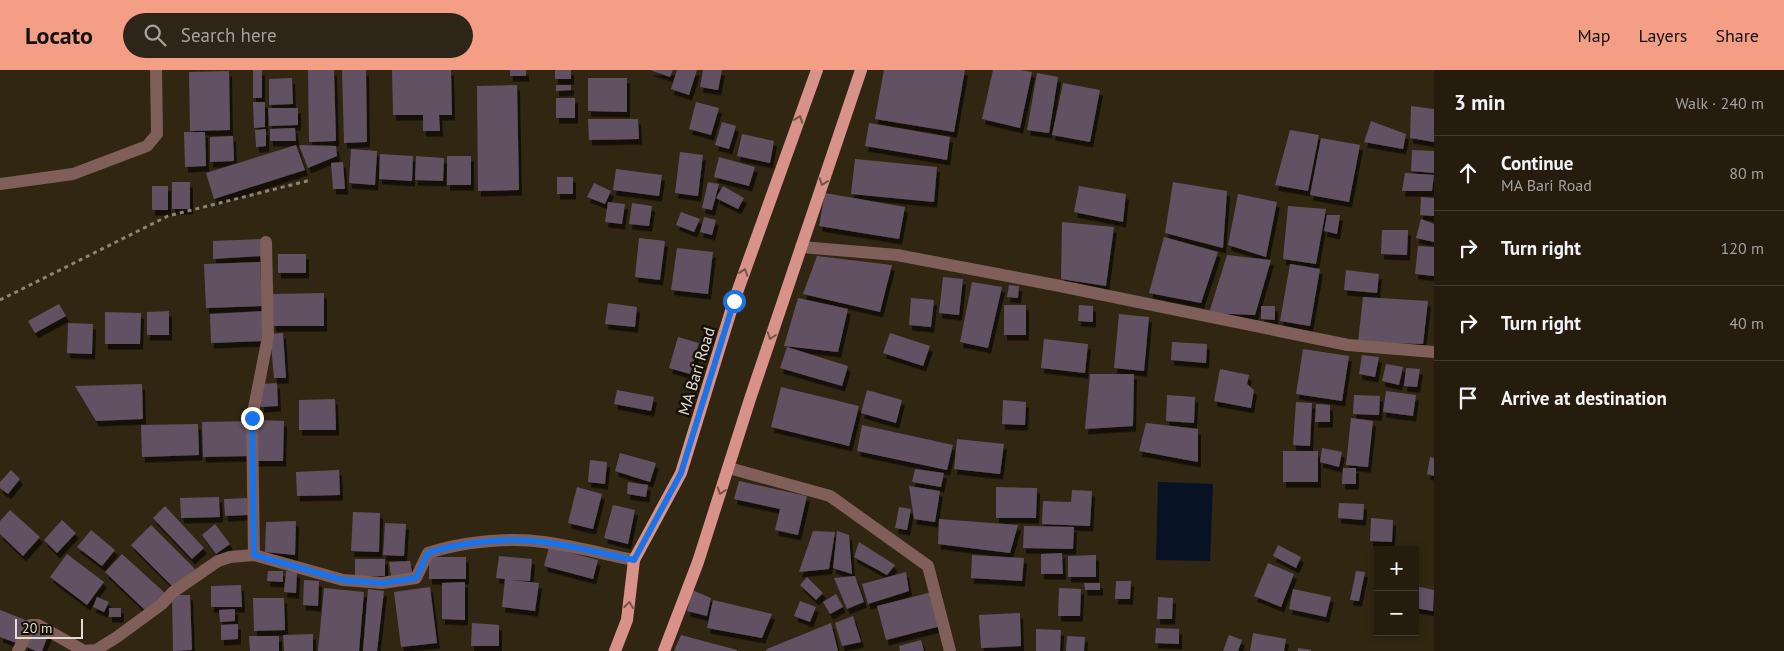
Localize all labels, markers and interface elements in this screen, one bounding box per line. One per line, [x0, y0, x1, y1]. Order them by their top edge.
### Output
search box [123, 13, 473, 58]
text: Locato [25, 20, 93, 51]
icon: search [141, 21, 169, 49]
text: Search here [181, 23, 277, 47]
text: Map [1578, 24, 1610, 47]
text: Layers [1638, 24, 1687, 47]
text: Share [1715, 24, 1759, 47]
text: 3 min [1454, 89, 1505, 116]
text: Walk · 240 m [1675, 93, 1764, 113]
one-way arrow [793, 115, 803, 123]
text: Continue [1501, 151, 1573, 175]
icon: ahead [1454, 159, 1482, 187]
text: 80 m [1729, 163, 1764, 183]
text: MA Bari Road [1501, 175, 1592, 195]
one-way arrow [819, 178, 829, 186]
icon: right [1454, 234, 1482, 262]
text: Turn right [1501, 236, 1581, 260]
text: 120 m [1721, 238, 1764, 258]
one-way arrow [739, 268, 749, 276]
route start [723, 290, 746, 313]
icon: right [1454, 309, 1482, 337]
text: Turn right [1501, 311, 1581, 335]
text: 40 m [1729, 313, 1764, 333]
street label: MA Bari Road [673, 325, 719, 417]
one-way arrow [767, 332, 777, 340]
icon: arrive [1454, 384, 1482, 412]
text: Arrive at destination [1501, 386, 1667, 410]
route end [241, 407, 264, 430]
one-way arrow [717, 486, 727, 495]
map controls [1374, 546, 1419, 636]
button: + [1374, 546, 1419, 591]
button: − [1374, 591, 1419, 636]
one-way arrow [623, 600, 634, 608]
scale bar [15, 616, 82, 639]
text: 20 m [22, 619, 52, 637]

